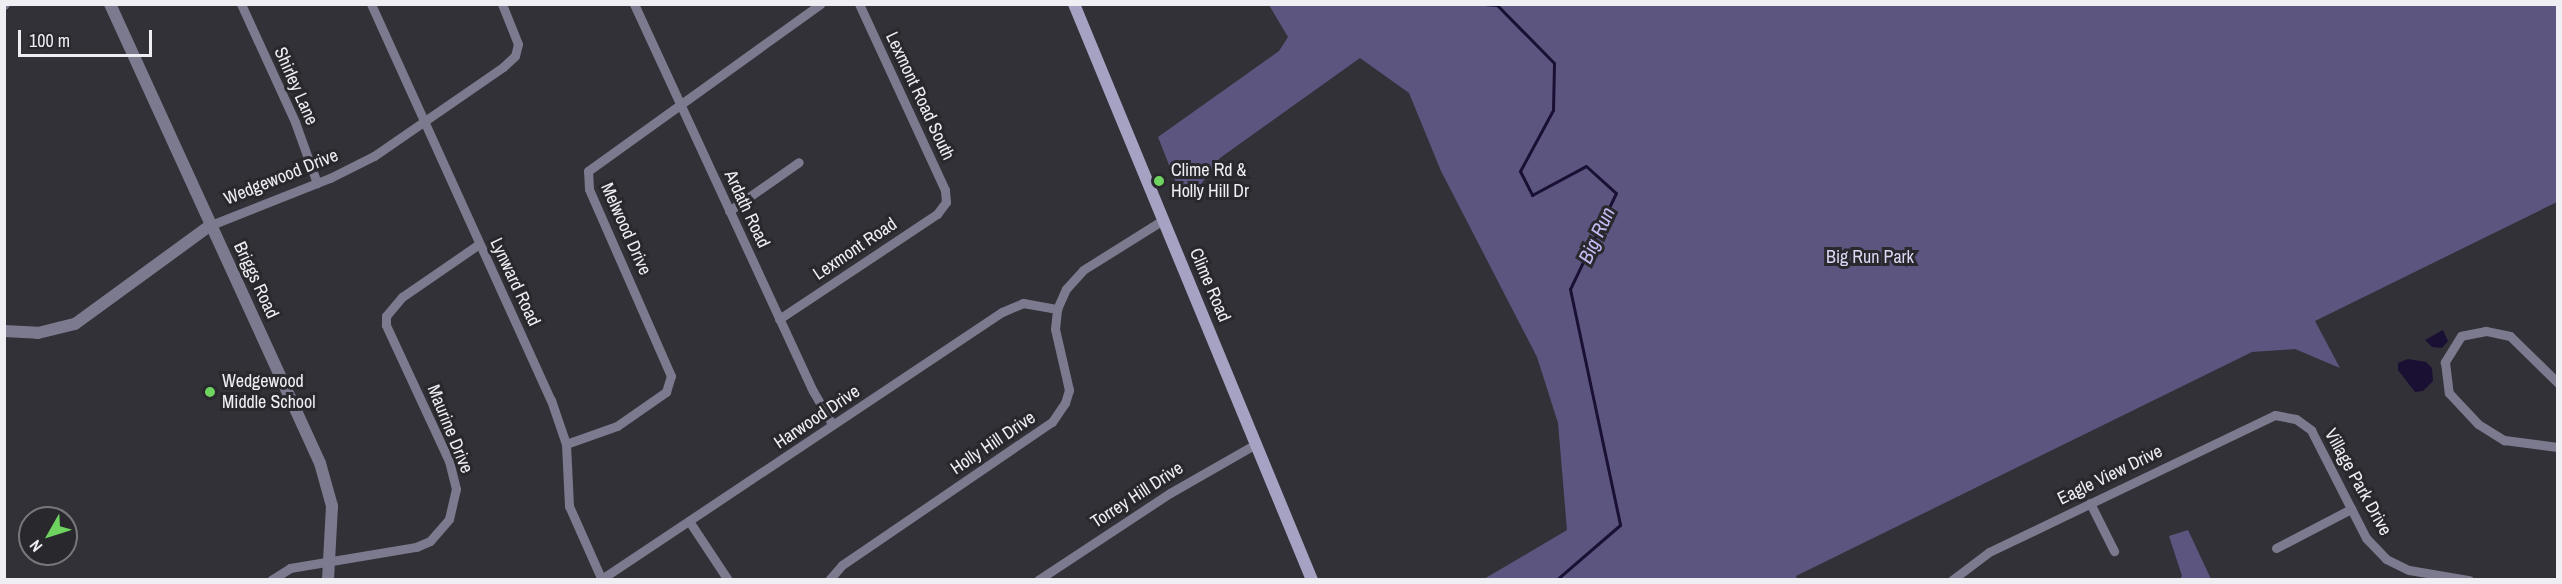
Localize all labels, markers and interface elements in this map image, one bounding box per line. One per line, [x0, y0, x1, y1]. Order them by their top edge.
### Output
scale bar [21, 18, 154, 56]
text: 100 m [29, 28, 70, 53]
street label: Lexmont Road South [881, 29, 959, 163]
street label: Shirley Lane [269, 44, 323, 128]
street label: Wedgewood Drive [221, 144, 341, 210]
place label: Clime Rd & Holly Hill Dr [1171, 160, 1249, 202]
street label: Ardath Road [720, 167, 774, 251]
marker: Clime Rd & Holly Hill Dr [1152, 174, 1166, 188]
street label: Melwood Drive [596, 180, 656, 278]
water label: Big Run [1573, 203, 1619, 267]
street label: Lexmont Road [809, 213, 901, 285]
street label: Lynward Road [485, 235, 545, 329]
street label: Briggs Road [229, 238, 283, 322]
street label: Clime Road [1185, 245, 1235, 325]
park label: Big Run Park [1826, 246, 1914, 268]
place label: Wedgewood Middle School [222, 371, 316, 413]
street label: Harwood Drive [770, 381, 864, 453]
street label: Maurine Drive [422, 382, 478, 476]
marker: Wedgewood Middle School [203, 385, 217, 399]
street label: Holly Hill Drive [947, 407, 1039, 479]
street label: Village Park Drive [2320, 425, 2396, 539]
street label: Eagle View Drive [2054, 440, 2166, 510]
street label: Torrey Hill Drive [1087, 457, 1187, 533]
north arrow [18, 506, 78, 566]
text: N [24, 535, 47, 557]

